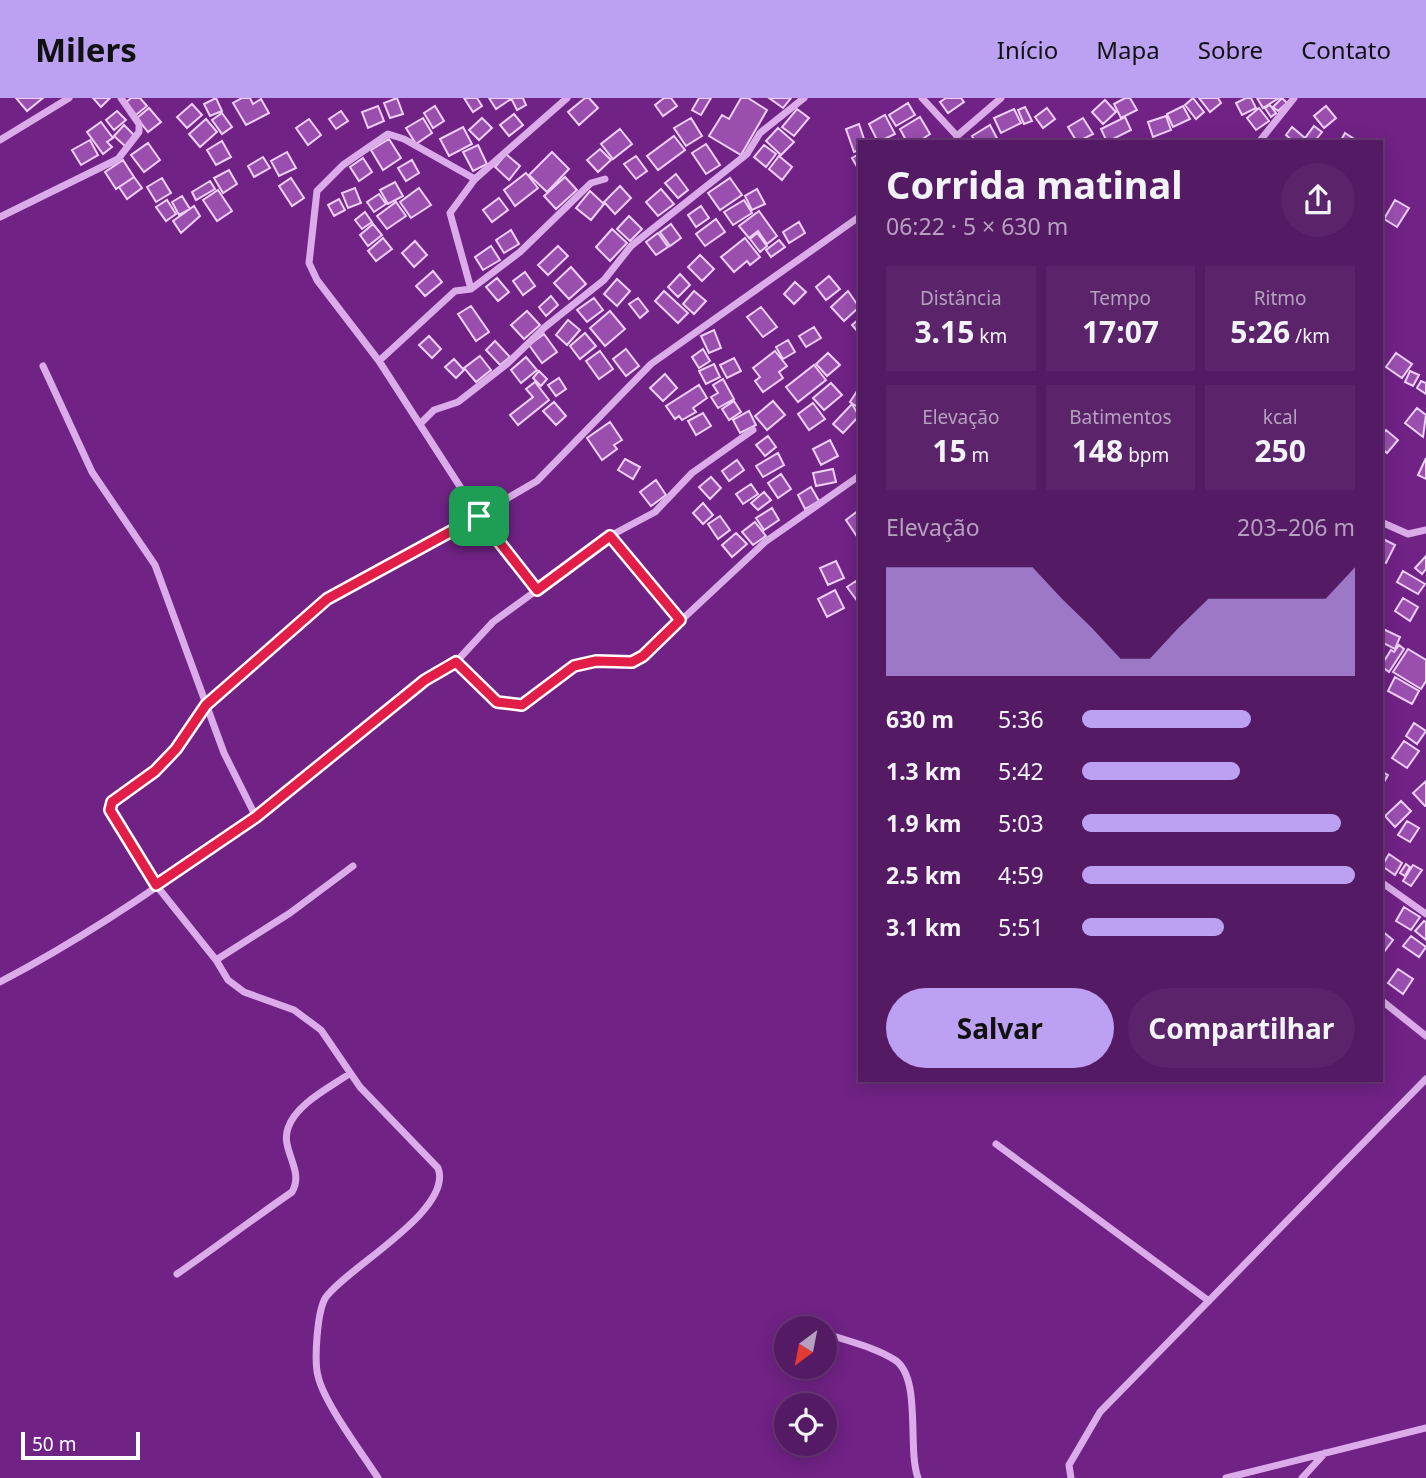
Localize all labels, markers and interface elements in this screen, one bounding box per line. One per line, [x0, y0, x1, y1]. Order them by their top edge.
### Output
text: Milers [35, 27, 137, 72]
text: Início [997, 33, 1058, 66]
text: Mapa [1096, 33, 1160, 66]
text: Sobre [1198, 33, 1263, 66]
text: Contato [1301, 33, 1391, 66]
text: Corrida matinal [886, 158, 1183, 210]
button: share [1281, 163, 1355, 237]
text: 06:22 · 5 × 630 m [886, 210, 1068, 242]
text: Distância [920, 285, 1002, 311]
text: Tempo [1090, 285, 1151, 311]
text: Ritmo [1254, 285, 1307, 311]
text: 3.15 [914, 311, 974, 352]
text: 17:07 [1082, 311, 1159, 352]
text: 5:26 [1230, 311, 1290, 352]
text: km [974, 323, 1007, 349]
text: /km [1290, 323, 1330, 349]
text: Elevação [922, 404, 1000, 430]
text: Batimentos [1069, 404, 1172, 430]
text: kcal [1263, 404, 1298, 430]
text: 15 [932, 430, 967, 471]
text: 148 [1072, 430, 1123, 471]
text: 250 [1254, 430, 1306, 471]
text: m [967, 442, 989, 468]
text: bpm [1123, 442, 1169, 468]
pin [449, 486, 509, 546]
icon: arrive [460, 497, 498, 535]
text: Elevação [886, 511, 980, 543]
text: 203–206 m [1237, 511, 1355, 543]
text: 630 m [886, 703, 954, 735]
text: 5:36 [998, 703, 1044, 735]
text: 1.3 km [886, 755, 961, 787]
text: 5:42 [998, 755, 1044, 787]
text: 1.9 km [886, 807, 961, 839]
text: 5:03 [998, 807, 1044, 839]
text: 2.5 km [886, 859, 961, 891]
text: 4:59 [998, 859, 1044, 891]
text: 3.1 km [886, 911, 961, 943]
text: 5:51 [998, 911, 1044, 943]
button: Salvar [886, 988, 1114, 1068]
button: Compartilhar [1128, 988, 1355, 1068]
north arrow [774, 1316, 836, 1379]
map controls [774, 1316, 837, 1456]
button: locate [774, 1393, 837, 1456]
scale bar [21, 1429, 140, 1461]
text: 50 m [32, 1431, 76, 1457]

